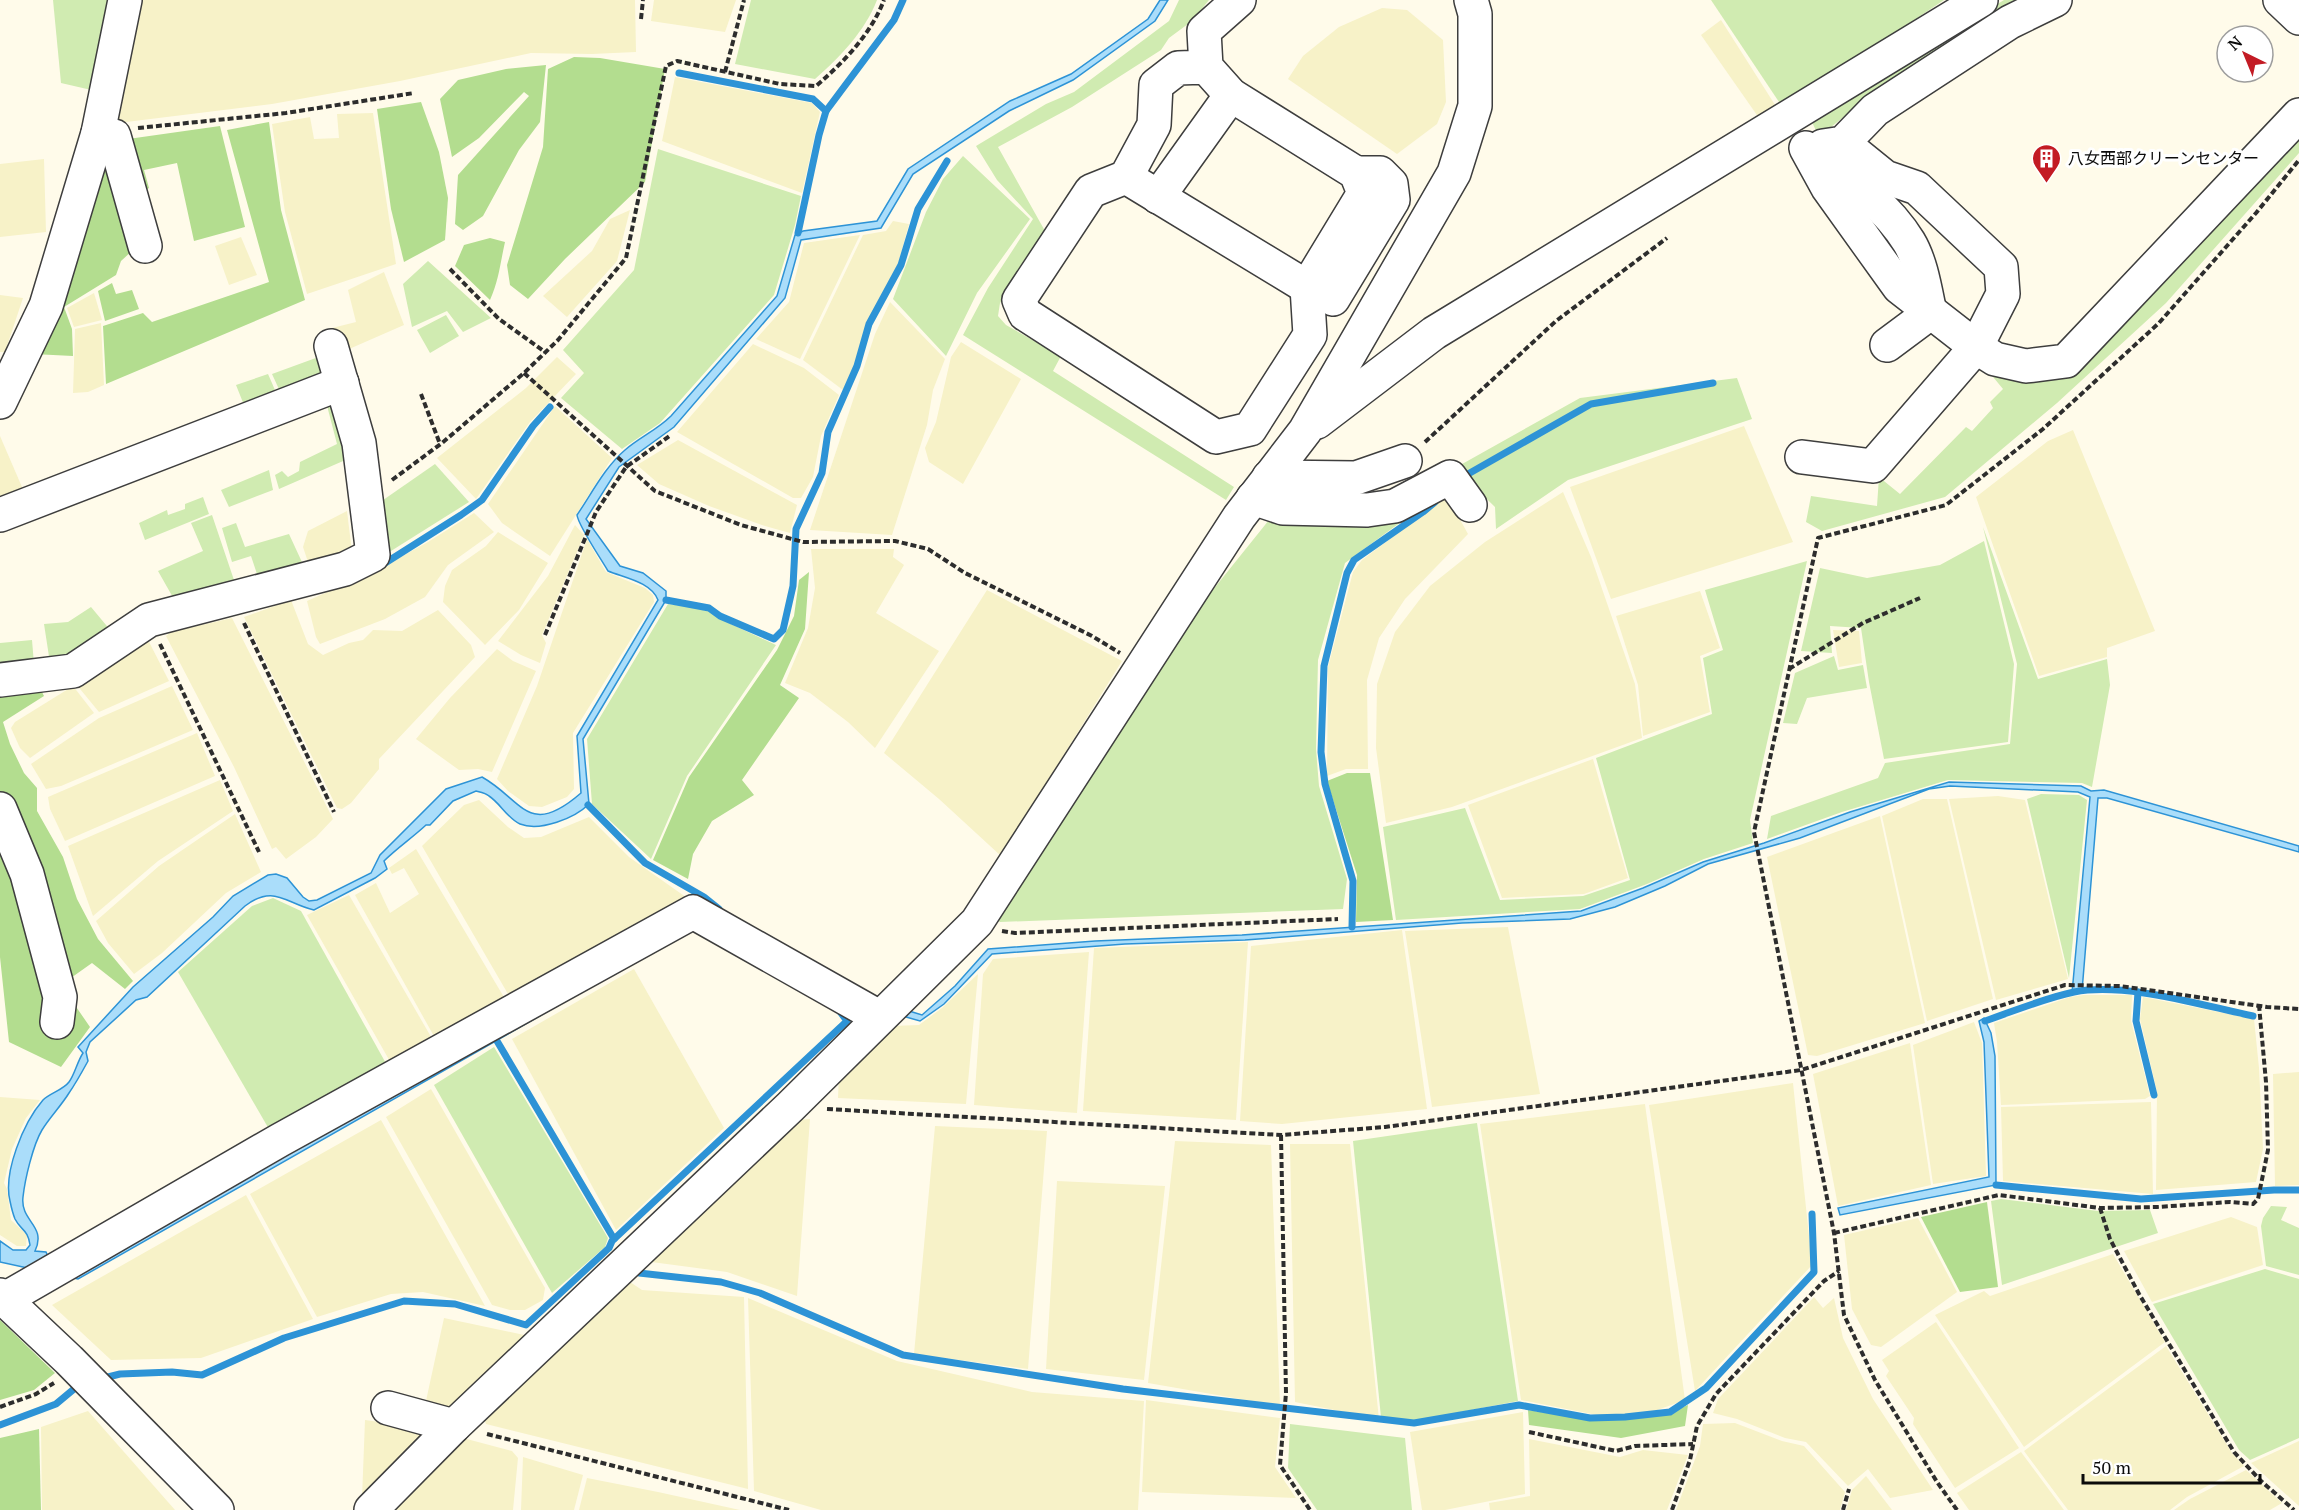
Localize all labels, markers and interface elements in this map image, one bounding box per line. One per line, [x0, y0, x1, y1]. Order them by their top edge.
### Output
north arrow [2215, 24, 2275, 84]
text: N [2223, 31, 2247, 55]
building icon: 八女西部クリーンセンター [2031, 142, 2063, 184]
place label: 八女西部クリーンセンター [2068, 147, 2259, 169]
scale bar [2083, 1447, 2260, 1485]
text: 50 m [2092, 1455, 2132, 1479]

